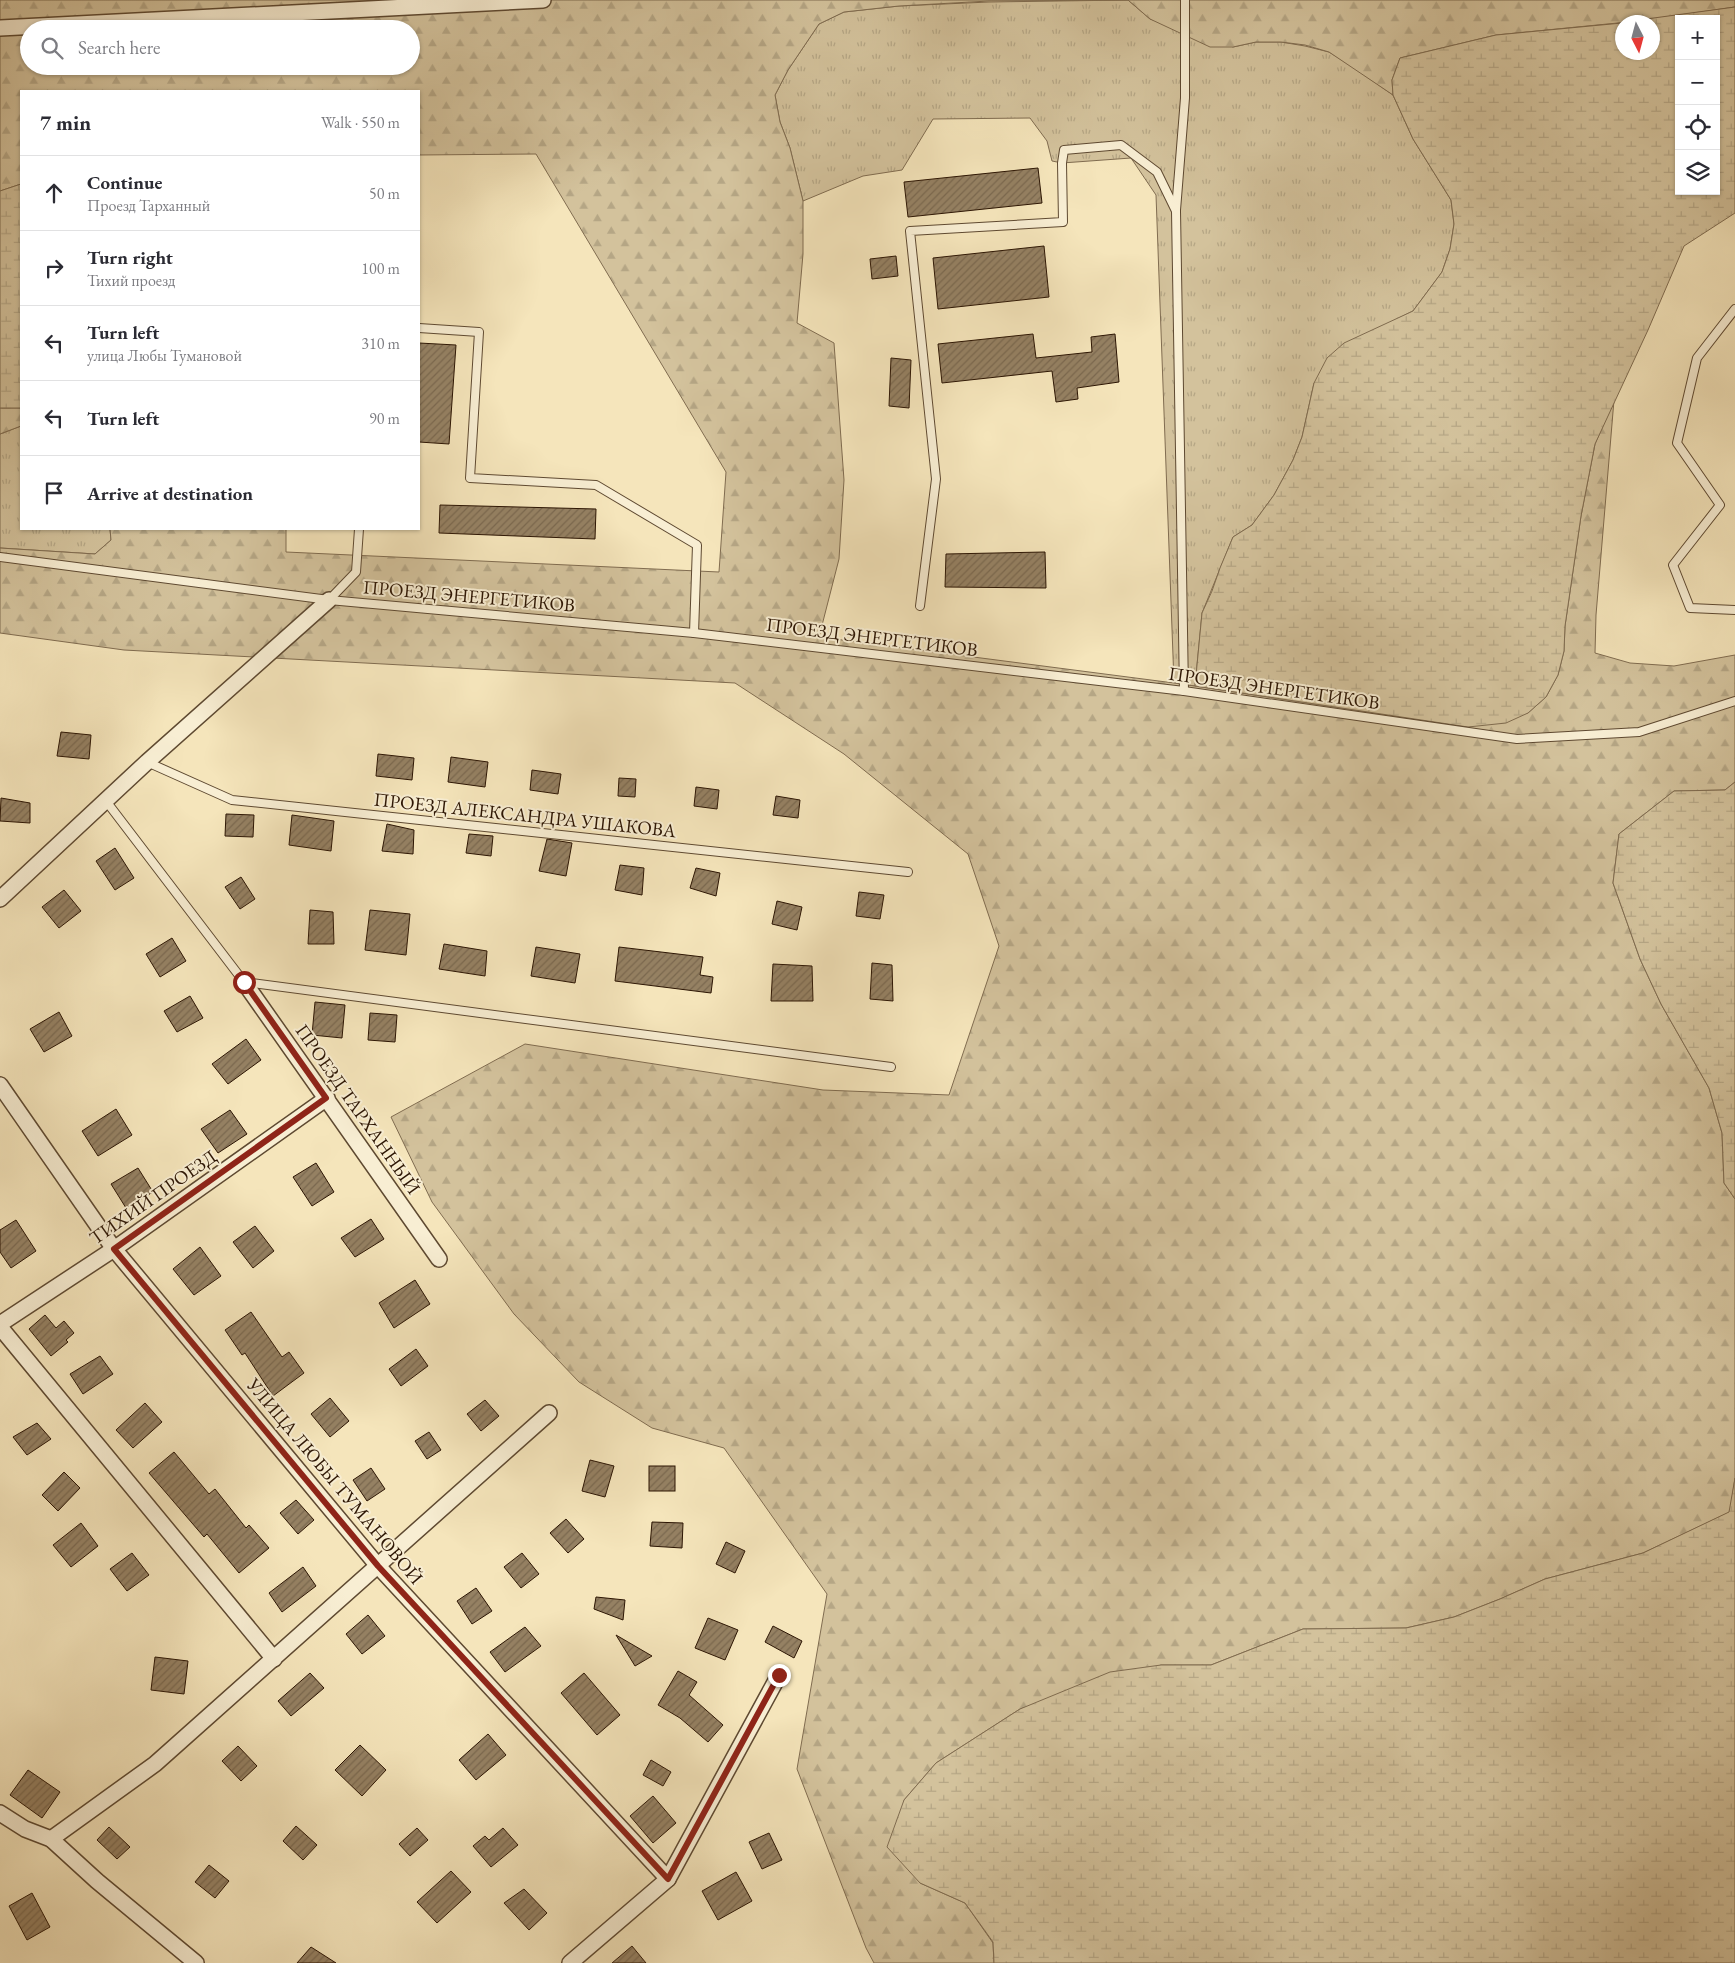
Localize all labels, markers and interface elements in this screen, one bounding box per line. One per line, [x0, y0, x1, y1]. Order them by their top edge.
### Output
north arrow [1615, 15, 1660, 60]
map controls [1675, 15, 1720, 195]
button: + [1675, 15, 1720, 60]
search box [20, 20, 420, 75]
icon: search [38, 34, 66, 62]
text: Search here [78, 35, 160, 60]
button: − [1675, 60, 1720, 105]
button: locate [1675, 105, 1720, 150]
text: 7 min [40, 109, 91, 136]
text: Walk · 550 m [321, 112, 400, 133]
button: layers [1675, 150, 1720, 195]
text: Continue [87, 170, 162, 195]
icon: ahead [40, 179, 68, 207]
text: 50 m [369, 183, 400, 204]
text: Проезд Тарханный [87, 195, 210, 216]
text: Turn right [87, 245, 173, 270]
icon: right [40, 254, 68, 282]
text: 100 m [361, 258, 400, 279]
text: Тихий проезд [87, 270, 175, 291]
text: Turn left [87, 320, 159, 345]
icon: left [40, 329, 68, 357]
text: 310 m [361, 333, 400, 354]
text: улица Любы Тумановой [87, 345, 242, 366]
icon: left [40, 404, 68, 432]
text: Turn left [87, 406, 159, 431]
text: 90 m [369, 408, 400, 429]
icon: arrive [40, 479, 68, 507]
text: Arrive at destination [87, 481, 253, 506]
street label: ПРОЕЗД ЭНЕРГЕТИКОВ [362, 574, 576, 618]
street label: ПРОЕЗД ЭНЕРГЕТИКОВ [765, 612, 979, 662]
street label: ПРОЕЗД ЭНЕРГЕТИКОВ [1167, 661, 1381, 715]
street label: ПРОЕЗД АЛЕКСАНДРА УШАКОВА [373, 787, 678, 843]
route start [233, 971, 256, 994]
street label: ПРОЕЗД ТАРХАННЫЙ [290, 1019, 426, 1199]
street label: ТИХИЙ ПРОЕЗД [84, 1144, 222, 1250]
street label: УЛИЦА ЛЮБЫ ТУМАНОВОЙ [241, 1372, 429, 1589]
route end [768, 1664, 791, 1687]

